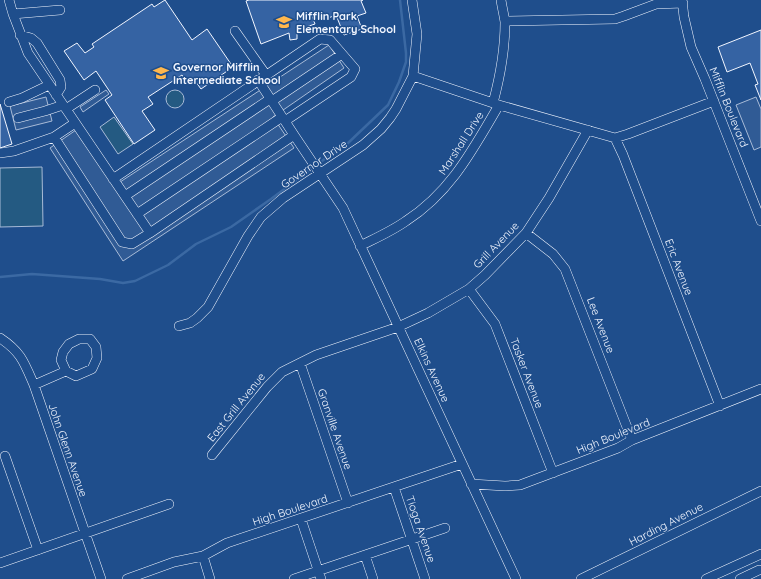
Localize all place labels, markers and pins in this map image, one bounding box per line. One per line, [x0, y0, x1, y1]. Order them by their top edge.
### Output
place label: Mifflin Park Elementary School [296, 9, 396, 36]
school or university icon: Mifflin Park Elementary School [275, 13, 293, 31]
place label: Governor Mifflin Intermediate School [173, 60, 281, 87]
school or university icon: Governor Mifflin Intermediate School [152, 64, 170, 82]

